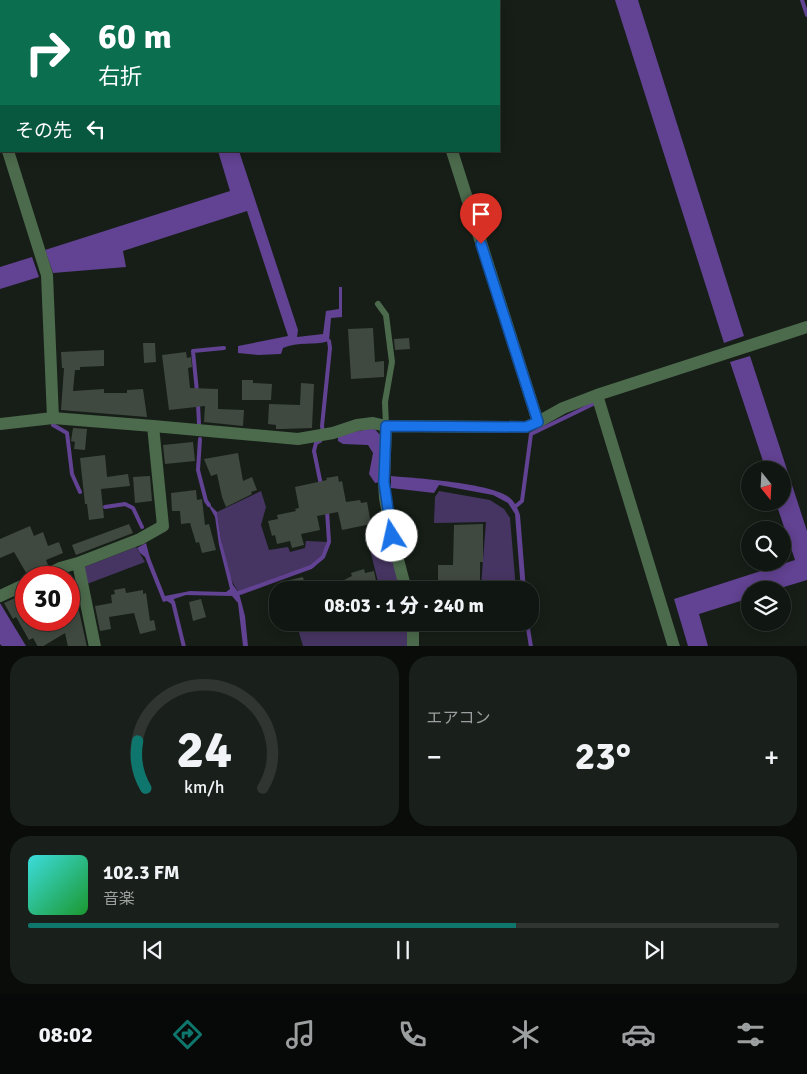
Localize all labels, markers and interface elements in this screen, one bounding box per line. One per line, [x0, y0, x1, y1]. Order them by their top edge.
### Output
text: 60 m [98, 15, 172, 58]
icon: right [15, 20, 80, 85]
text: 右折 [98, 63, 142, 90]
icon: left [82, 115, 110, 143]
text: その先 [15, 119, 72, 143]
pin [460, 193, 502, 244]
icon: arrive [467, 200, 495, 228]
north arrow [741, 461, 791, 511]
map controls [741, 461, 791, 631]
position arrow [365, 509, 417, 561]
button: search [741, 521, 791, 571]
speed limit sign: 30 [15, 566, 80, 631]
button: layers [741, 581, 791, 631]
text: 08:03 · 1 分 · 240 m [324, 594, 484, 618]
text: エアコン [427, 708, 491, 728]
text: 24 [176, 718, 232, 782]
text: 23° [575, 733, 631, 780]
text: − [427, 740, 442, 774]
text: + [764, 740, 779, 774]
text: km/h [184, 776, 224, 798]
text: 102.3 FM [103, 861, 180, 885]
text: 音楽 [103, 889, 135, 909]
icon: previous [139, 936, 167, 964]
icon: pause [389, 936, 417, 964]
icon: next [640, 936, 668, 964]
icon: directions [170, 1017, 205, 1052]
icon: music [283, 1017, 318, 1052]
icon: phone [395, 1017, 430, 1052]
icon: climate [508, 1017, 543, 1052]
icon: car [621, 1017, 656, 1052]
icon: filters [733, 1017, 768, 1052]
text: 08:02 [39, 1021, 93, 1048]

